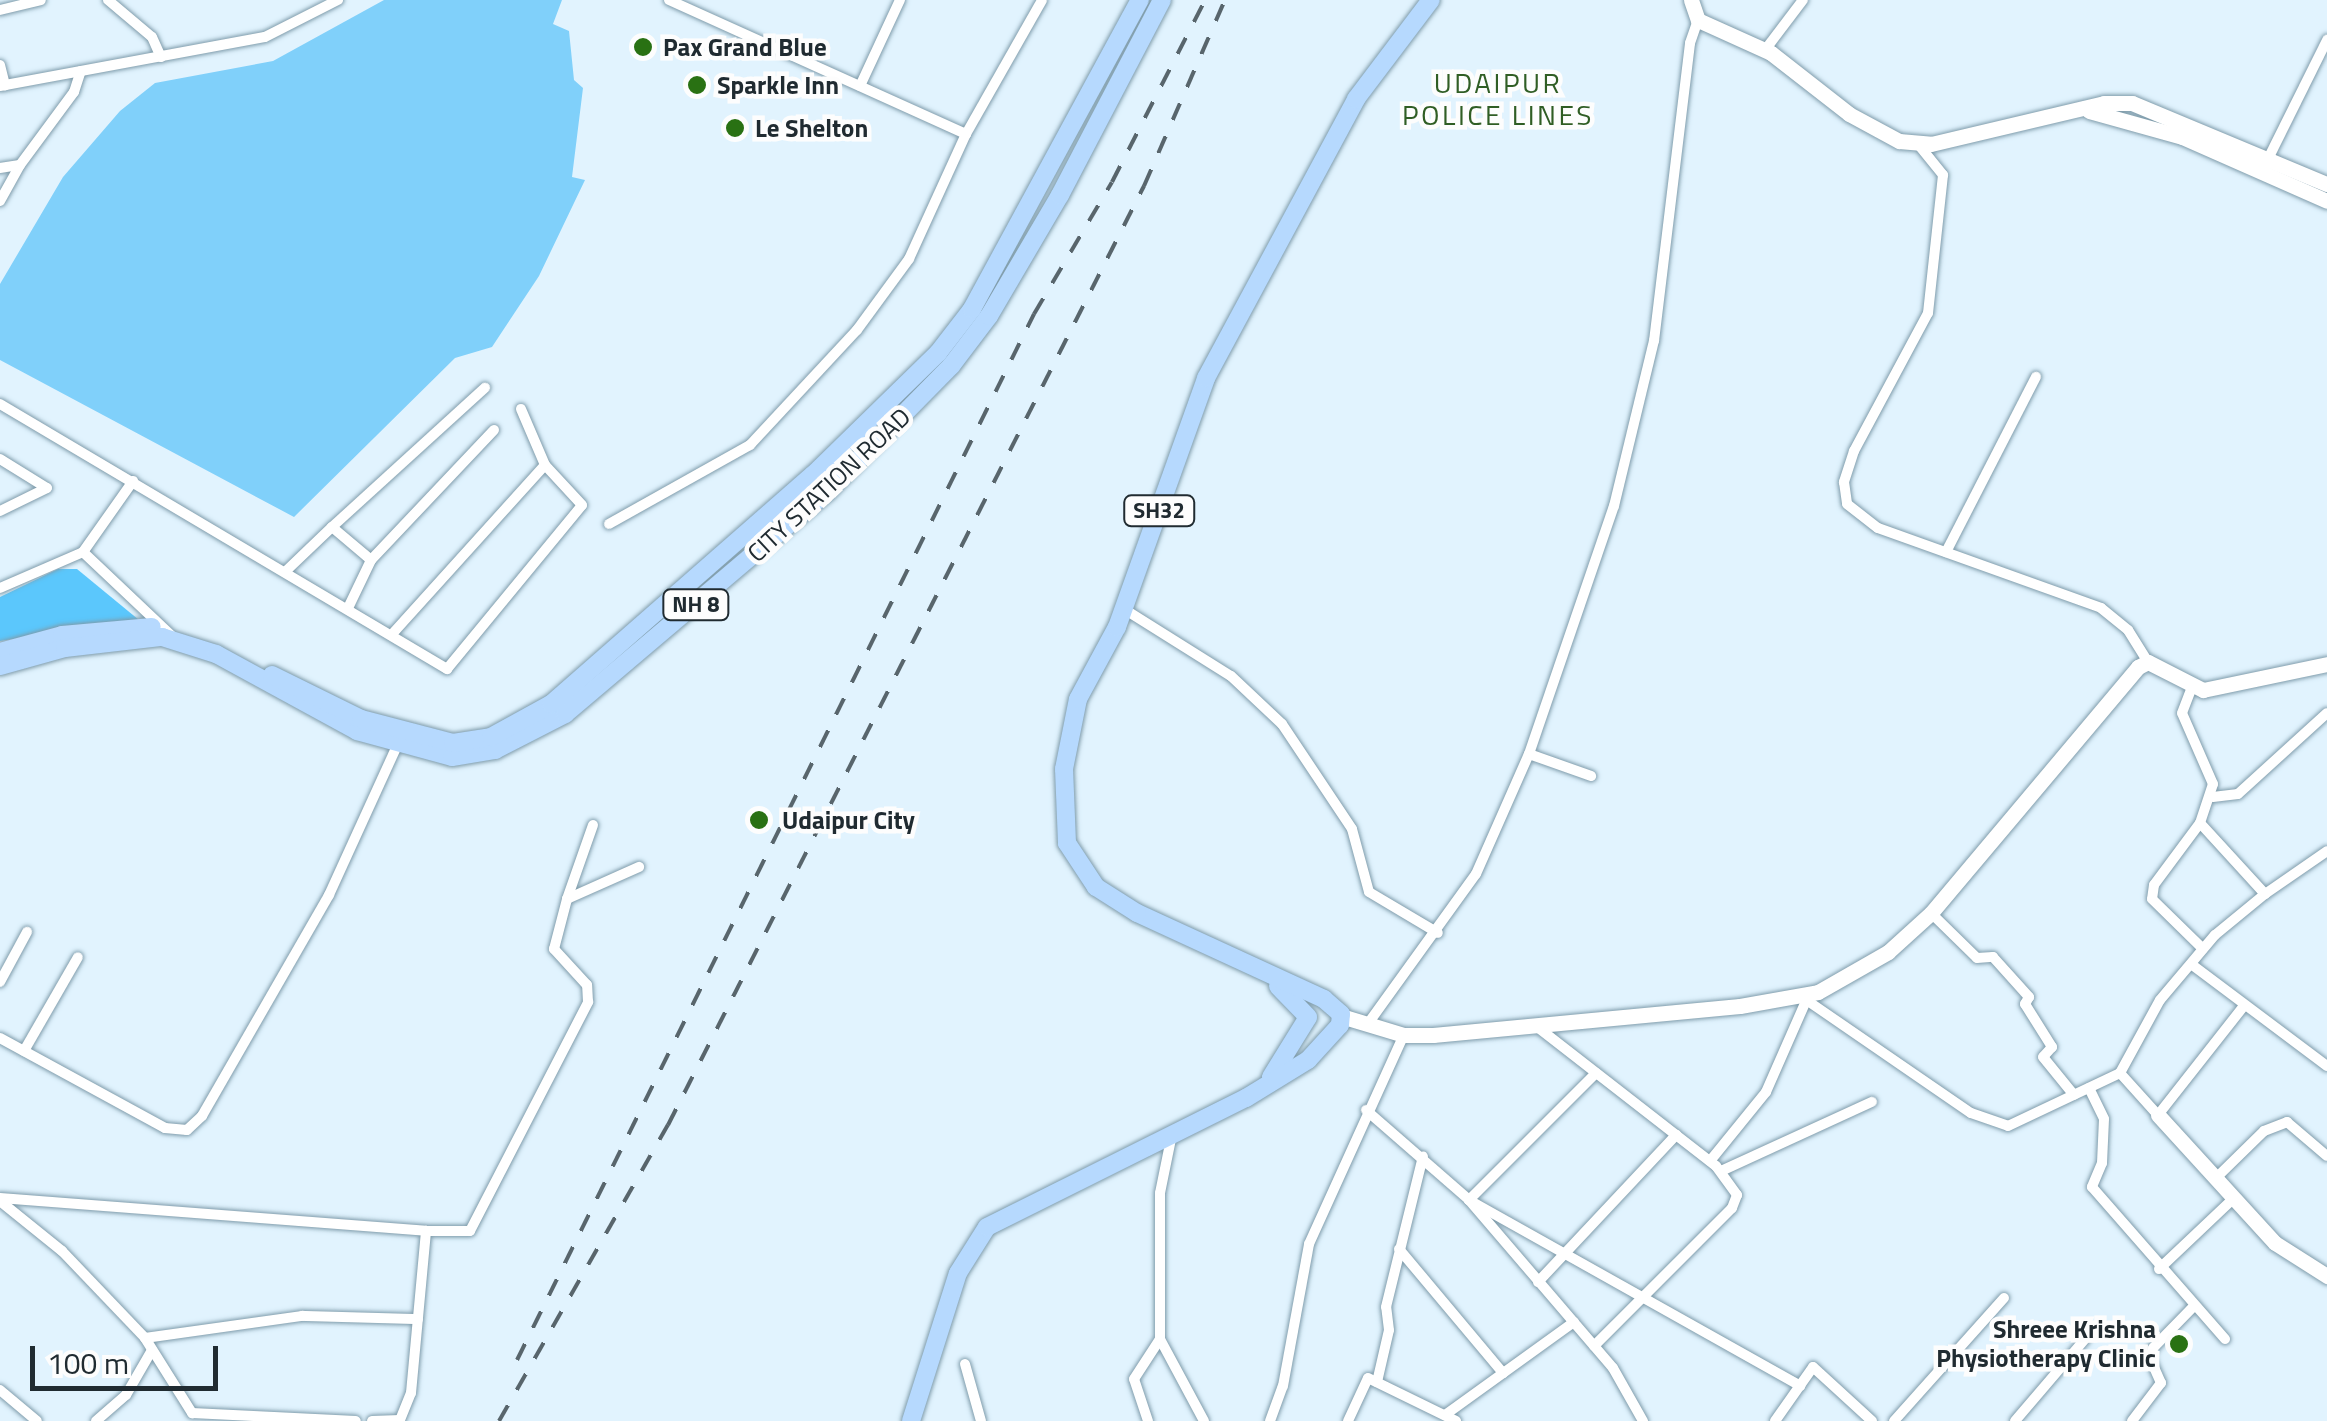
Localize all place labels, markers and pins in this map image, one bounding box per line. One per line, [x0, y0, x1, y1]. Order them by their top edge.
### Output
place label: Pax Grand Blue [663, 32, 827, 62]
marker: Pax Grand Blue [632, 36, 654, 58]
place label: Sparkle Inn [717, 70, 839, 100]
marker: Sparkle Inn [686, 74, 708, 96]
place label: Le Shelton [755, 113, 868, 143]
marker: Le Shelton [724, 117, 746, 139]
place label: Udaipur City [782, 805, 915, 835]
marker: Udaipur City [746, 807, 772, 833]
place label: Shreee Krishna Physiotherapy Clinic [1936, 1315, 2156, 1374]
marker: Shreee Krishna Physiotherapy Clinic [2166, 1331, 2192, 1357]

